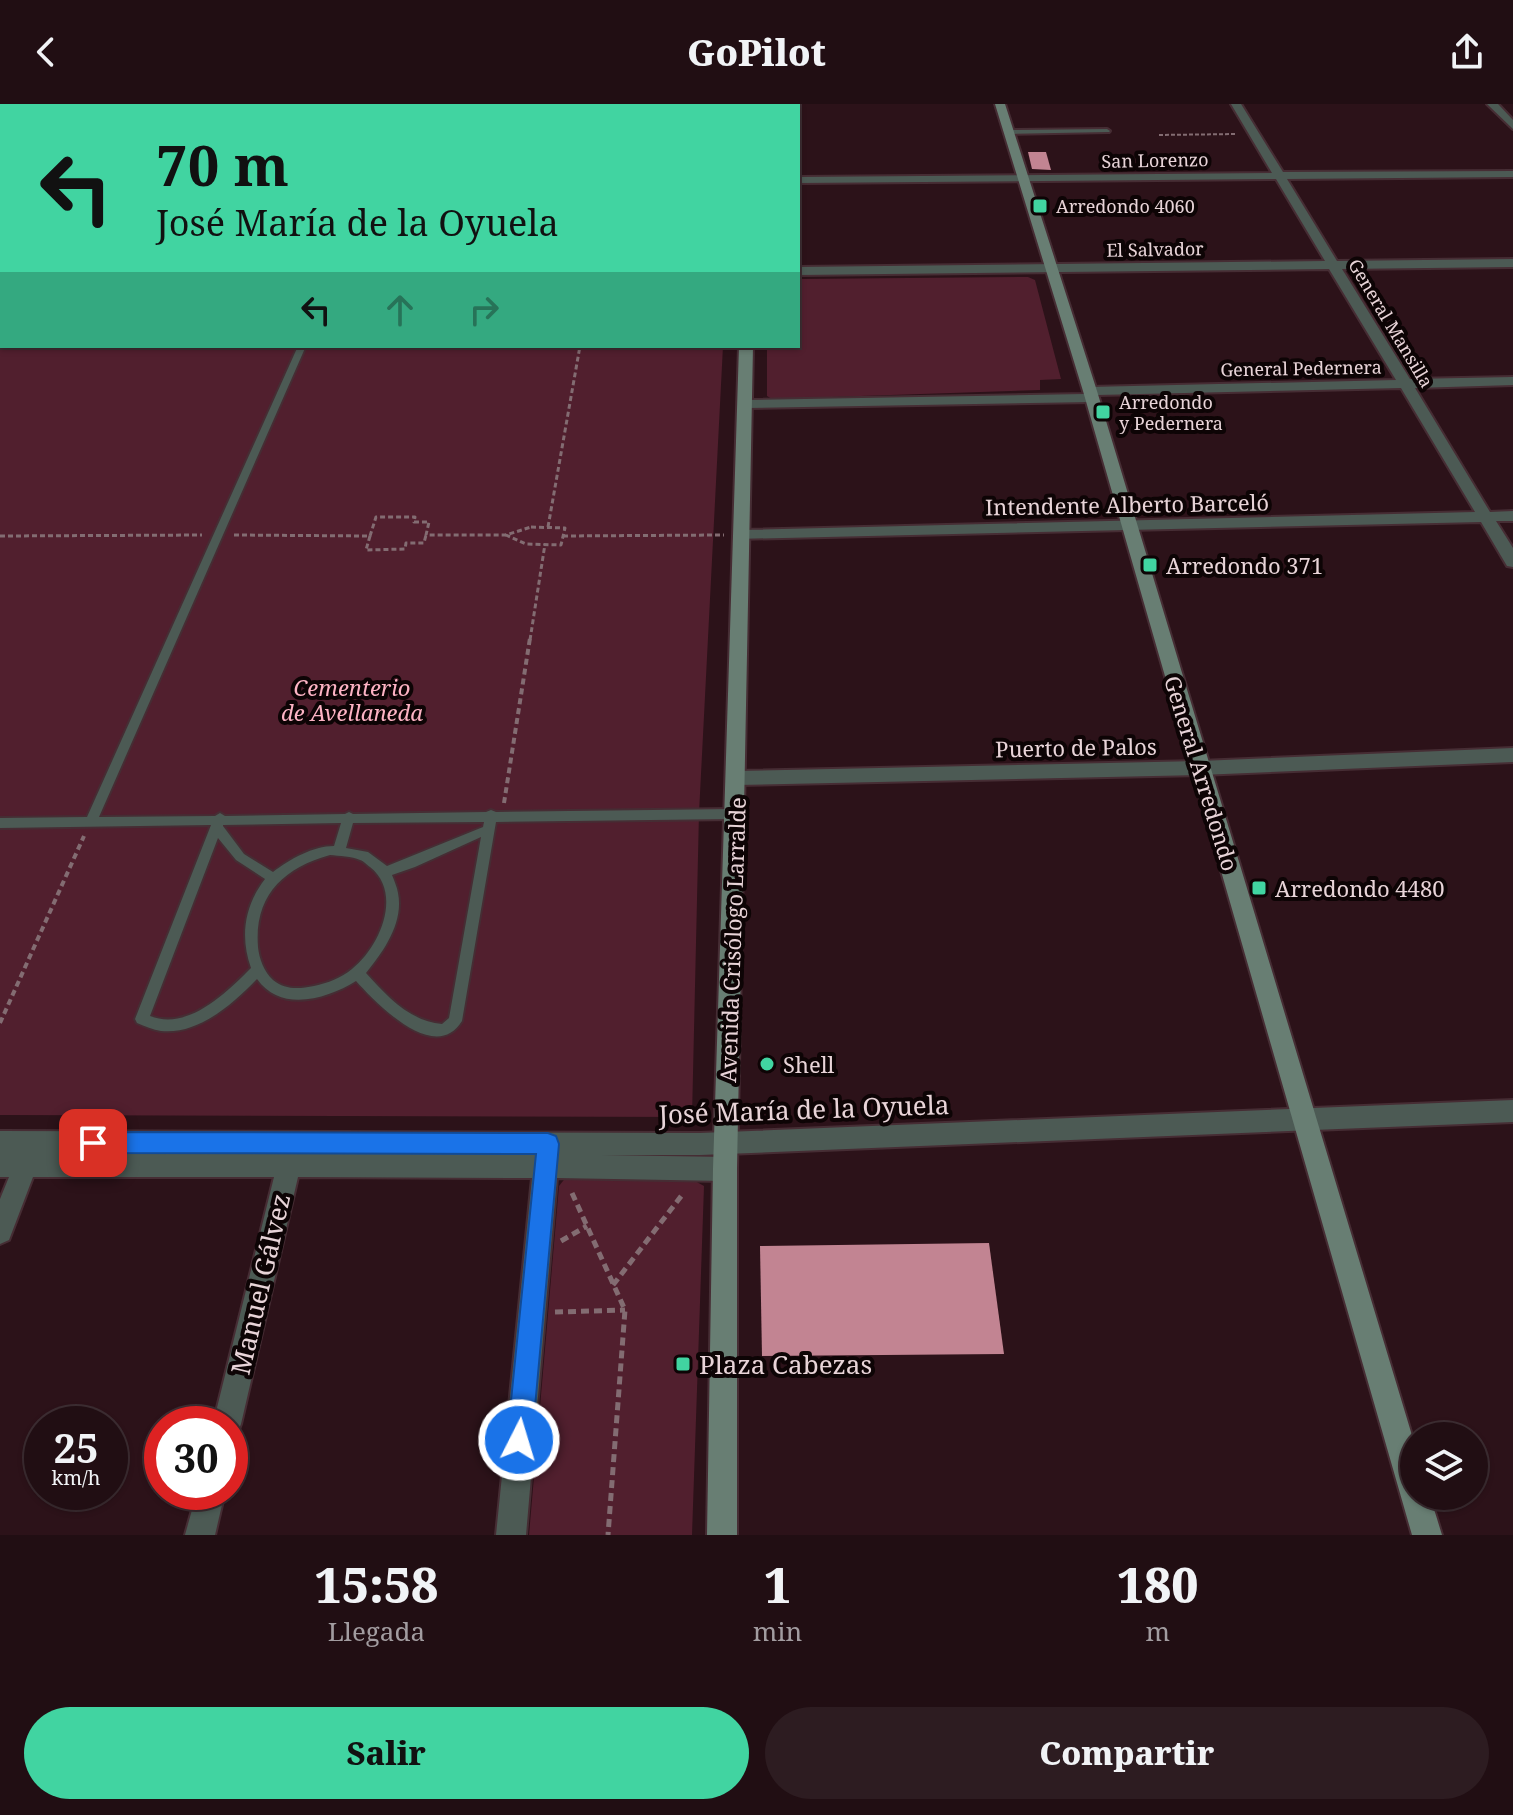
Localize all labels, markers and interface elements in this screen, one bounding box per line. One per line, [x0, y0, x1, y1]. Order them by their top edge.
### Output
text: GoPilot [687, 28, 826, 77]
icon: back [24, 30, 68, 74]
icon: share [1445, 30, 1489, 74]
text: 70 m [156, 126, 289, 202]
icon: left [24, 136, 128, 240]
street label: San Lorenzo [1101, 147, 1209, 173]
place label: Arredondo 4060 [1056, 194, 1195, 218]
marker: Arredondo 4060 [1031, 197, 1049, 215]
text: José María de la Oyuela [156, 198, 559, 247]
street label: El Salvador [1106, 236, 1204, 262]
street label: General Mansilla [1343, 254, 1439, 392]
icon: left [294, 288, 338, 332]
icon: ahead [378, 288, 422, 332]
icon: right [462, 288, 506, 332]
street label: General Pedernera [1220, 355, 1382, 381]
place label: Arredondo y Pedernera [1119, 390, 1223, 435]
marker: Arredondo y Pedernera [1094, 403, 1112, 421]
street label: Intendente Alberto Barceló [985, 487, 1269, 521]
place label: Arredondo 371 [1166, 550, 1323, 580]
marker: Arredondo 371 [1141, 556, 1159, 574]
park label: Cementerio de Avellaneda [281, 672, 423, 727]
street label: General Arredondo [1158, 672, 1246, 874]
street label: Puerto de Palos [995, 731, 1157, 763]
street label: Avenida Crisólogo Larralde [712, 797, 752, 1083]
place label: Arredondo 4480 [1275, 873, 1445, 903]
marker: Arredondo 4480 [1250, 879, 1268, 897]
place label: Shell [783, 1049, 835, 1079]
marker: Shell [758, 1055, 776, 1073]
street label: José María de la Oyuela [657, 1086, 950, 1132]
pin [59, 1109, 127, 1177]
icon: arrive [71, 1121, 115, 1165]
street label: Manuel Gálvez [222, 1190, 298, 1378]
place label: Plaza Cabezas [699, 1346, 872, 1382]
marker: Plaza Cabezas [674, 1355, 692, 1373]
position arrow [477, 1398, 561, 1482]
speed limit sign: 30 [144, 1406, 248, 1510]
text: 25 [53, 1420, 99, 1475]
map controls [1400, 1422, 1488, 1510]
button: layers [1400, 1422, 1488, 1510]
text: km/h [51, 1464, 101, 1491]
text: 15:58 [314, 1552, 438, 1617]
text: 1 [764, 1552, 791, 1617]
text: 180 [1117, 1552, 1199, 1617]
text: Llegada [328, 1613, 425, 1649]
text: min [753, 1613, 802, 1649]
text: m [1145, 1613, 1170, 1649]
button: Salir [24, 1707, 749, 1799]
button: Compartir [765, 1707, 1489, 1799]

